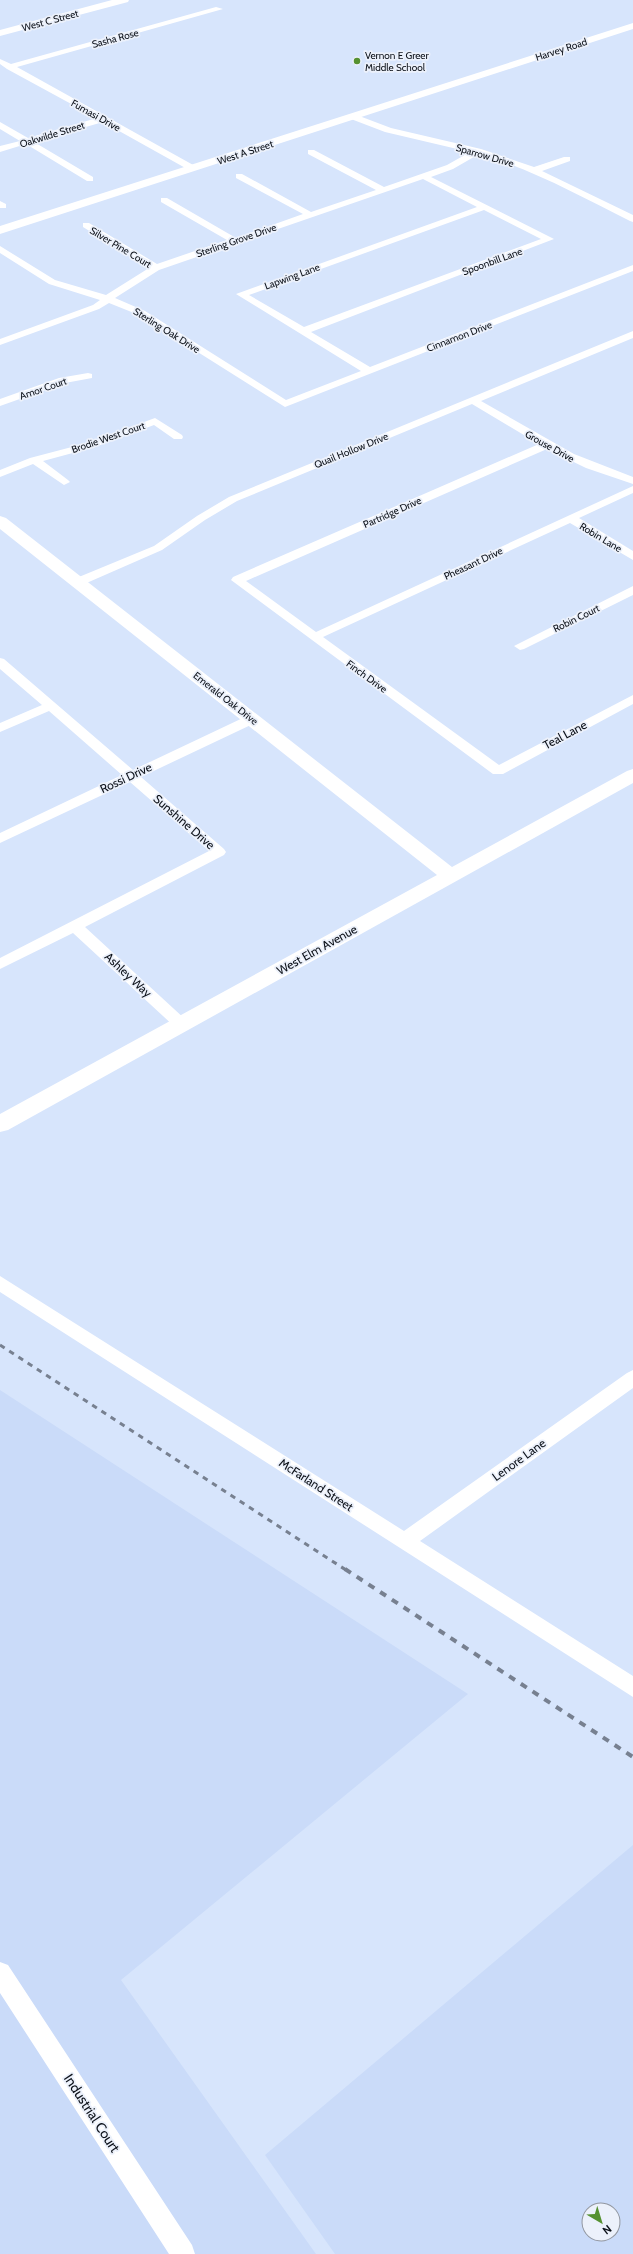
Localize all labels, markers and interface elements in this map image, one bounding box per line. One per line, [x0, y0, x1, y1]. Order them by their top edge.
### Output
street label: West C Street [20, 7, 80, 34]
street label: Sasha Rose [90, 26, 140, 51]
street label: Harvey Road [534, 35, 589, 64]
place label: Vernon E Greer Middle School [365, 49, 429, 74]
marker: Vernon E Greer Middle School [352, 56, 362, 66]
street label: Fumasi Drive [69, 97, 123, 134]
street label: Oakwilde Street [18, 118, 87, 151]
street label: West A Street [216, 137, 275, 168]
street label: Sparrow Drive [454, 141, 515, 170]
street label: Sterling Grove Drive [194, 221, 278, 260]
street label: Silver Pine Court [88, 224, 154, 271]
street label: Spoonbill Lane [460, 245, 524, 278]
street label: Lapwing Lane [263, 260, 322, 293]
street label: Sterling Oak Drive [131, 305, 202, 356]
street label: Cinnamon Drive [425, 318, 494, 355]
street label: Amor Court [18, 374, 69, 403]
street label: Brodie West Court [70, 419, 147, 456]
street label: Grouse Drive [523, 428, 577, 465]
street label: Quail Hollow Drive [312, 430, 390, 471]
street label: Partridge Drive [361, 494, 423, 531]
street label: Robin Lane [577, 520, 624, 555]
street label: Pheasant Drive [442, 544, 505, 583]
street label: Robin Court [551, 601, 602, 635]
street label: Finch Drive [344, 657, 390, 696]
street label: Emerald Oak Drive [191, 669, 261, 728]
street label: Teal Lane [540, 717, 589, 752]
street label: Rossi Drive [97, 759, 154, 796]
street label: Sunshine Drive [151, 791, 218, 852]
street label: West Elm Avenue [274, 921, 360, 978]
street label: Ashley Way [102, 949, 155, 1000]
street label: Lenore Lane [489, 1435, 548, 1484]
street label: McFarland Street [276, 1455, 356, 1514]
street label: Industrial Court [60, 2070, 124, 2156]
north arrow [581, 2202, 621, 2242]
text: N [600, 2222, 615, 2238]

